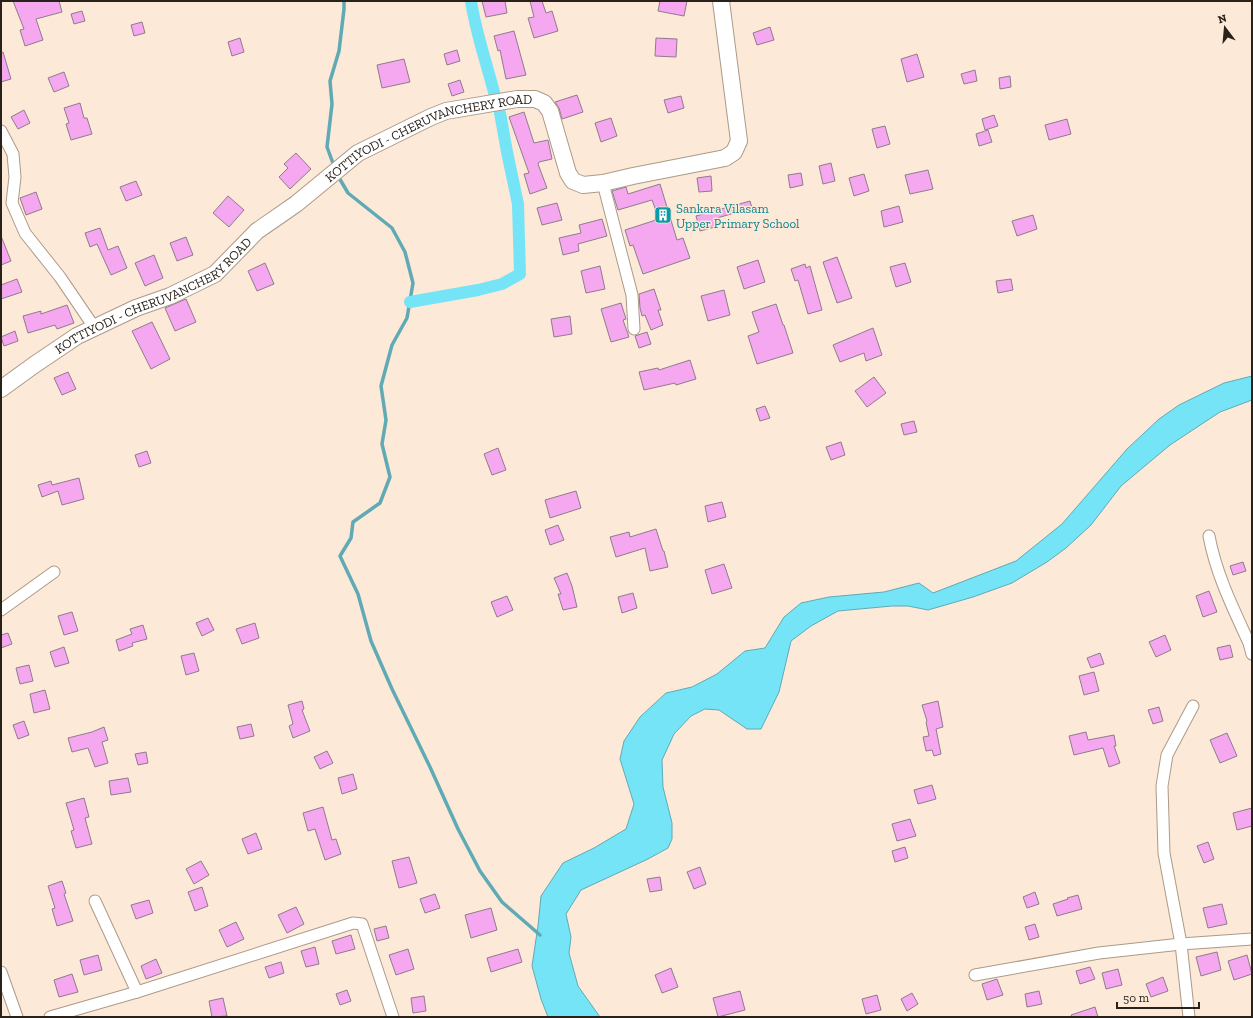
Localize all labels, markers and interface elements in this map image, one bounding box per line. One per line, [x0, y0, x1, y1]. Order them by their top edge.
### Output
north arrow [1205, 8, 1245, 48]
text: N [1217, 11, 1229, 26]
street label: KOTTIYODI - CHERUVANCHERY ROAD [322, 92, 532, 185]
place label: Sankara Vilasam Upper Primary School [676, 201, 800, 231]
building icon: Sankara Vilasam Upper Primary School [653, 205, 673, 225]
street label: KOTTIYODI - CHERUVANCHERY ROAD [52, 234, 254, 356]
scale bar [1117, 984, 1199, 1010]
text: 50 m [1123, 991, 1150, 1005]

